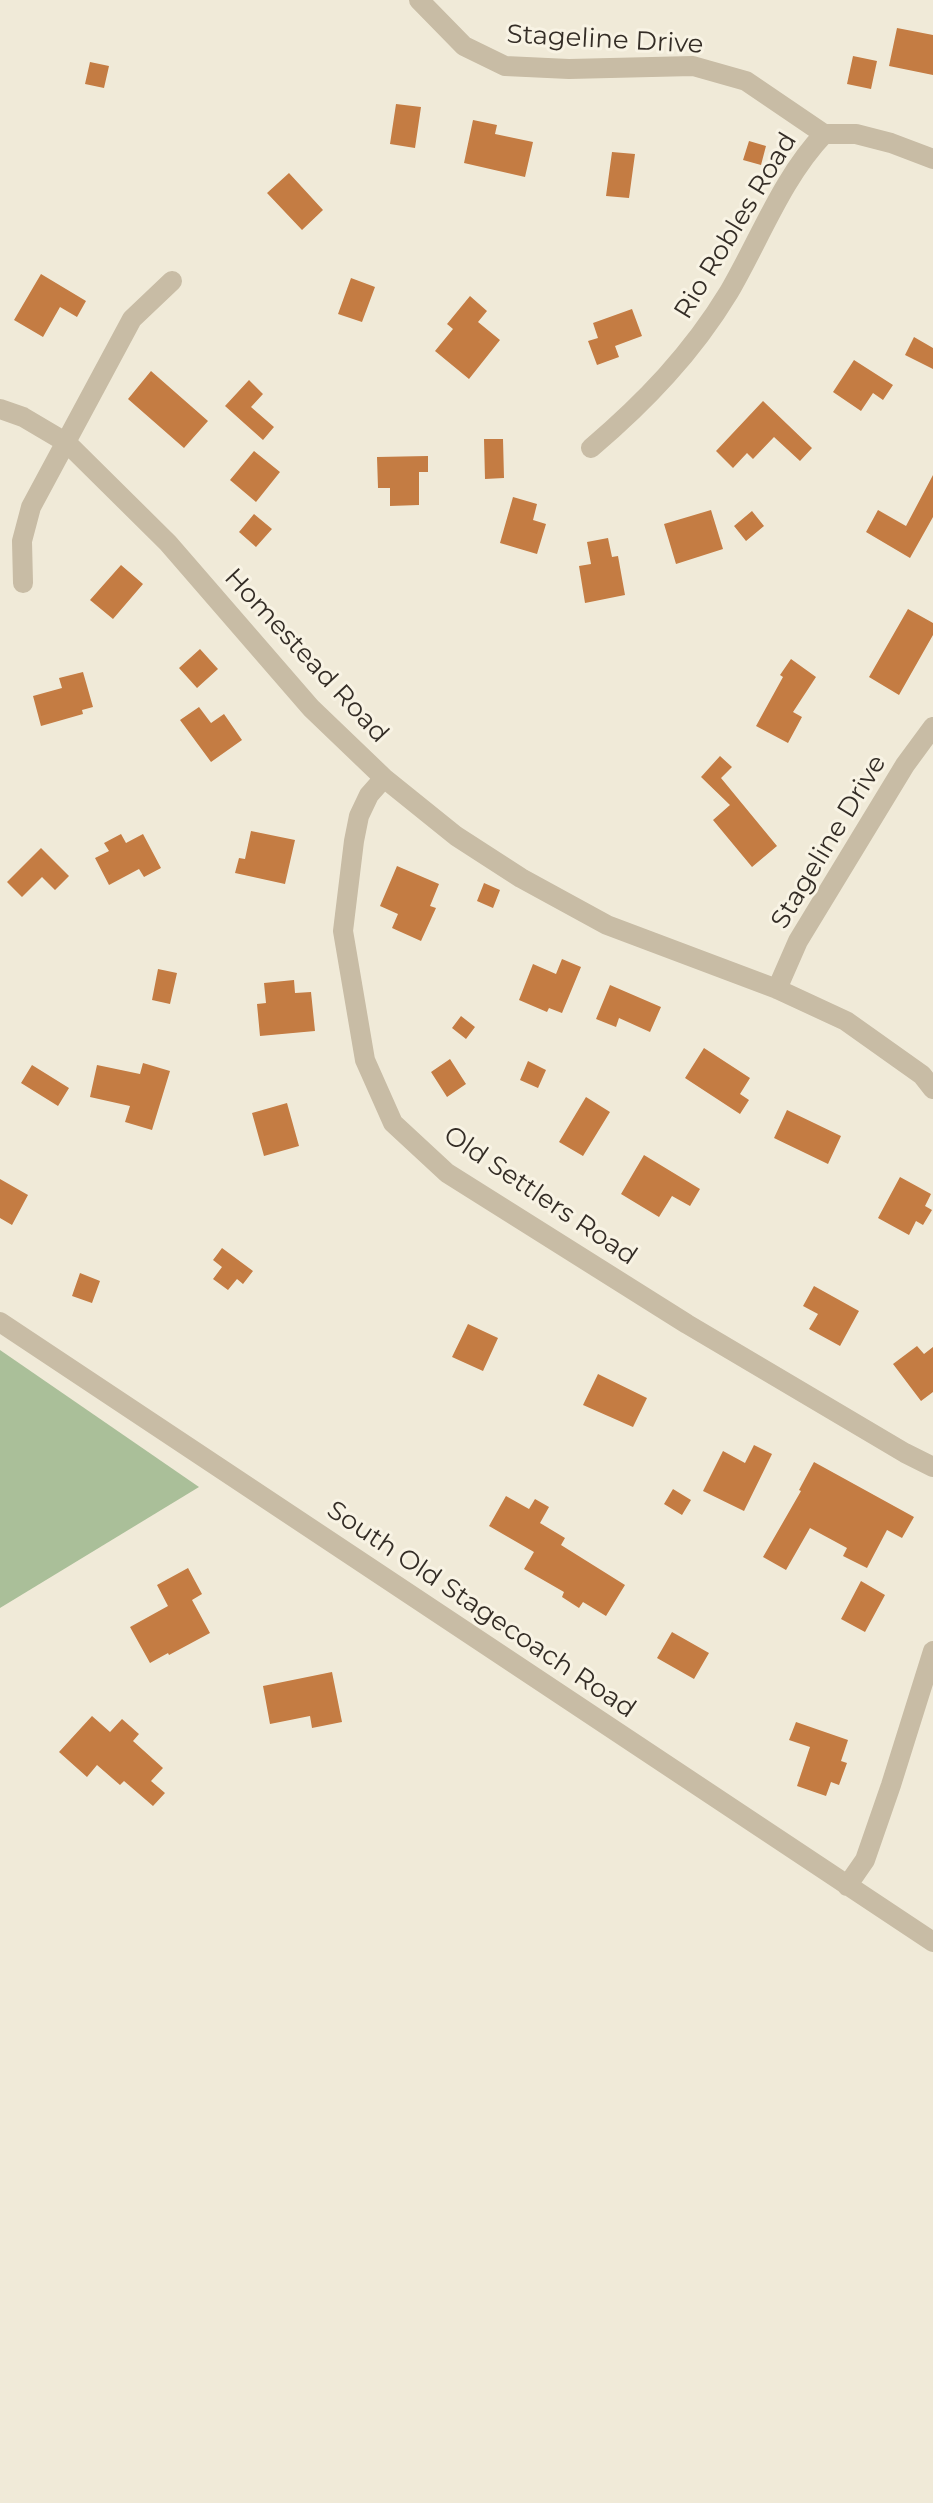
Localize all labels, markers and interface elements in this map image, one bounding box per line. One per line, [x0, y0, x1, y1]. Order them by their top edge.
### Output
street label: Stageline Drive [506, 19, 704, 61]
street label: Rio Robles Road [668, 127, 804, 325]
street label: Homestead Road [217, 563, 395, 749]
street label: Stageline Drive [765, 750, 893, 934]
street label: Old Settlers Road [437, 1120, 643, 1272]
street label: South Old Stagecoach Road [321, 1495, 641, 1725]

